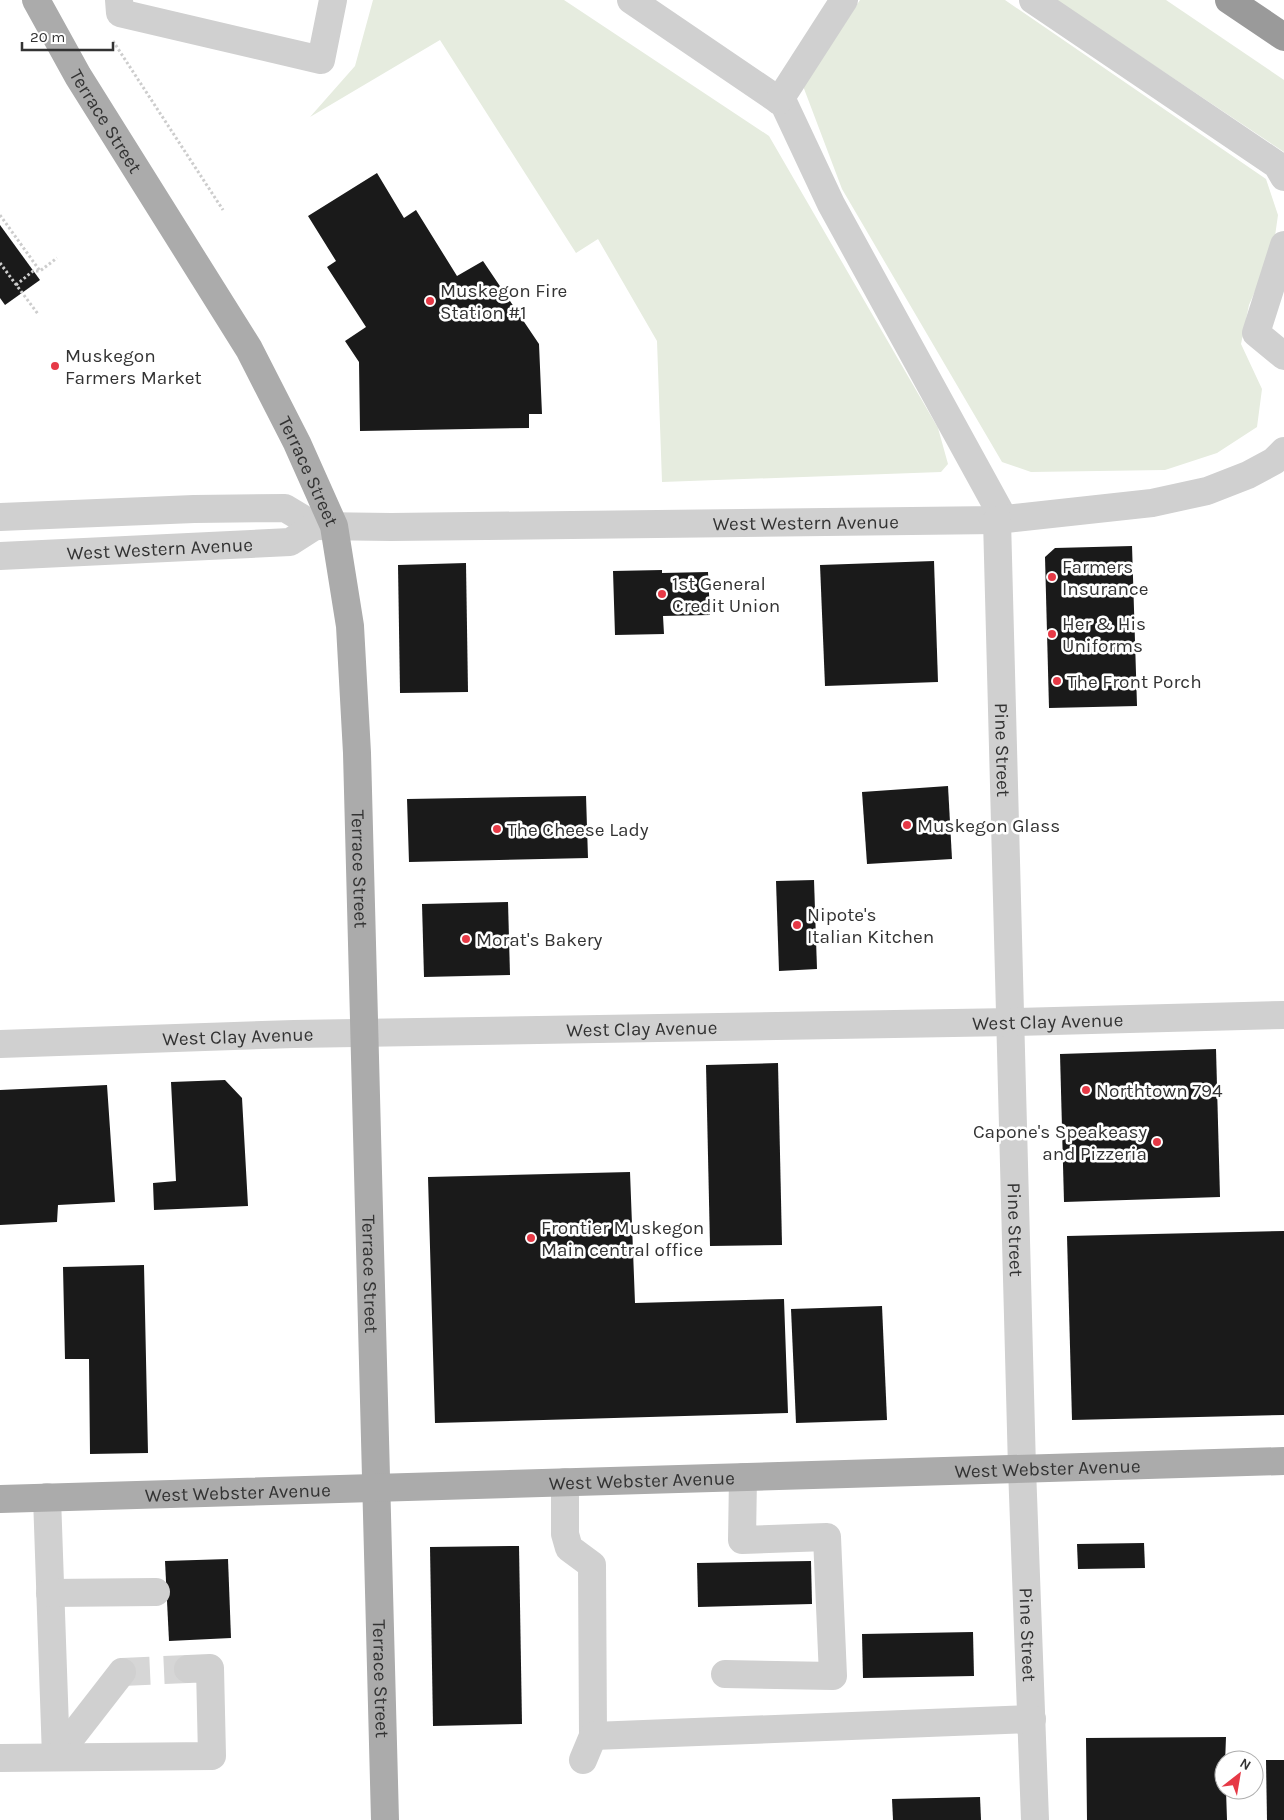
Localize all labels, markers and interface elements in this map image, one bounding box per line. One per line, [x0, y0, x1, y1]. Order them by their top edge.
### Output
scale bar [22, 20, 114, 52]
text: 20 m [30, 28, 65, 46]
street label: Terrace Street [65, 66, 146, 178]
place label: Muskegon Fire Station #1 [440, 280, 567, 324]
marker: Muskegon Fire Station #1 [424, 295, 436, 307]
place label: Muskegon Farmers Market [65, 345, 202, 389]
marker: Muskegon Farmers Market [49, 360, 61, 372]
street label: Terrace Street [273, 413, 343, 530]
street label: West Western Avenue [713, 511, 899, 535]
street label: West Western Avenue [66, 534, 253, 565]
place label: Farmers Insurance [1062, 556, 1149, 600]
marker: Farmers Insurance [1046, 571, 1058, 583]
place label: 1st General Credit Union [672, 573, 780, 617]
marker: 1st General Credit Union [656, 588, 668, 600]
place label: Her & His Uniforms [1062, 613, 1146, 657]
marker: Her & His Uniforms [1046, 628, 1058, 640]
place label: The Front Porch [1067, 671, 1202, 693]
marker: The Front Porch [1051, 675, 1063, 687]
street label: Pine Street [990, 703, 1014, 797]
street label: Terrace Street [346, 810, 372, 929]
place label: Muskegon Glass [917, 815, 1060, 837]
place label: The Cheese Lady [507, 819, 649, 841]
marker: Muskegon Glass [901, 819, 913, 831]
marker: The Cheese Lady [491, 823, 503, 835]
place label: Nipote's Italian Kitchen [807, 904, 934, 948]
marker: Nipote's Italian Kitchen [791, 919, 803, 931]
place label: Morat's Bakery [476, 929, 603, 951]
marker: Morat's Bakery [460, 933, 472, 945]
street label: West Clay Avenue [972, 1009, 1124, 1035]
street label: West Clay Avenue [566, 1017, 718, 1041]
street label: West Clay Avenue [162, 1024, 314, 1050]
place label: Northtown 794 [1096, 1080, 1223, 1102]
marker: Northtown 794 [1080, 1084, 1092, 1096]
place label: Capone's Speakeasy and Pizzeria [973, 1121, 1147, 1165]
marker: Capone's Speakeasy and Pizzeria [1151, 1136, 1163, 1148]
street label: Pine Street [1002, 1182, 1027, 1277]
street label: Terrace Street [357, 1215, 382, 1333]
place label: Frontier Muskegon Main central office [541, 1217, 704, 1261]
marker: Frontier Muskegon Main central office [525, 1232, 537, 1244]
street label: West Webster Avenue [954, 1455, 1141, 1483]
street label: West Webster Avenue [548, 1467, 735, 1495]
street label: West Webster Avenue [145, 1479, 331, 1507]
street label: Pine Street [1014, 1587, 1040, 1682]
street label: Terrace Street [368, 1619, 393, 1738]
north arrow [1214, 1750, 1264, 1800]
text: N [1237, 1754, 1254, 1774]

